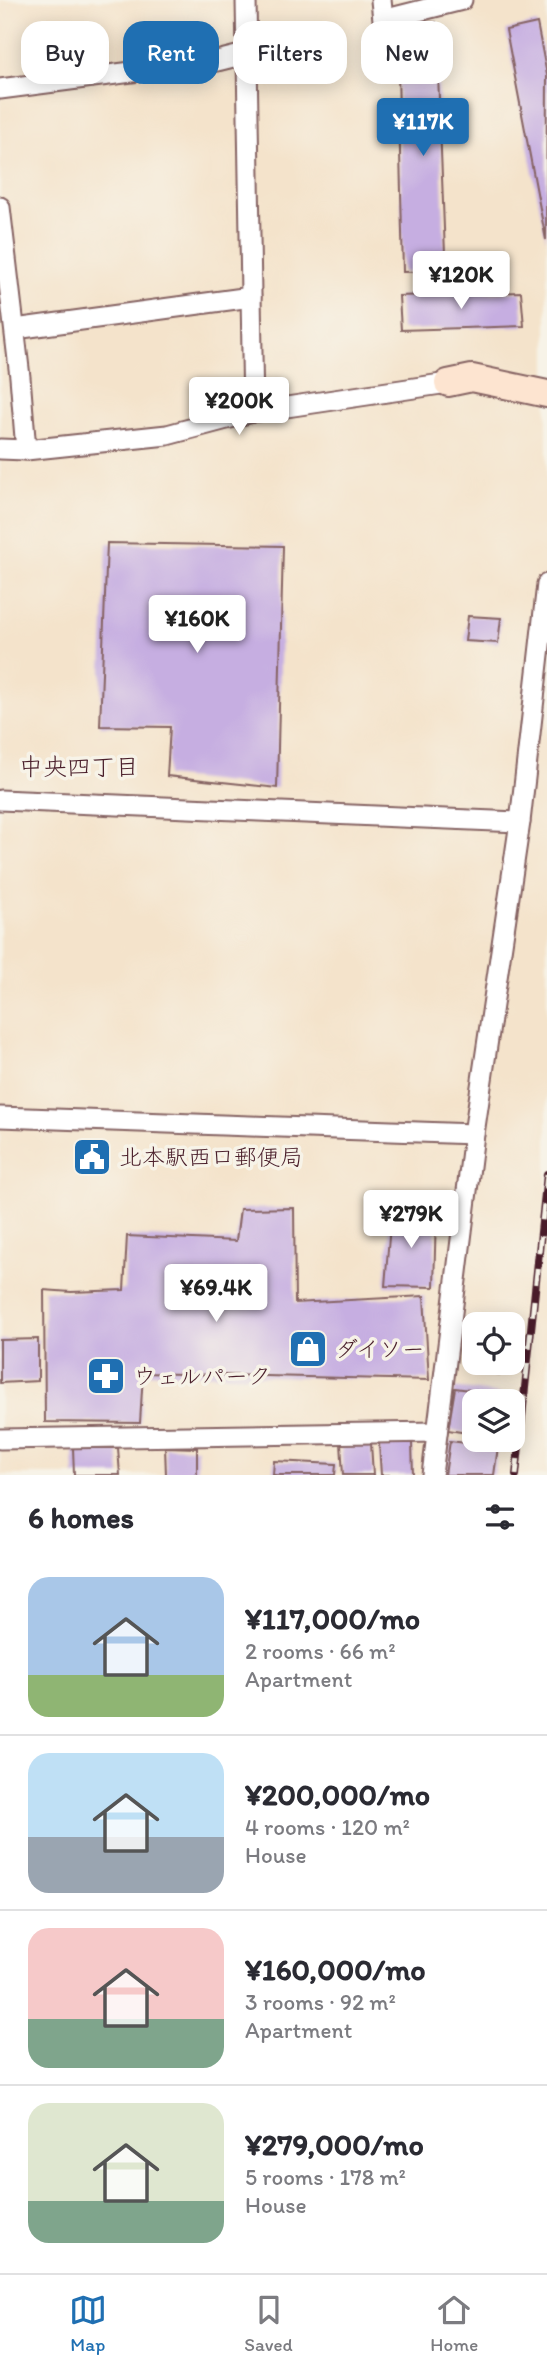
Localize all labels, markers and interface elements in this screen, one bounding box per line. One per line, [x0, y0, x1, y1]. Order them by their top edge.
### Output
chip: Buy [21, 21, 109, 84]
chip: Rent [123, 21, 219, 84]
chip: Filters [233, 21, 347, 84]
chip: New [361, 21, 453, 84]
pin: ¥117K [374, 99, 472, 158]
text: ¥117K [393, 107, 453, 135]
pin: ¥120K [412, 252, 510, 311]
text: ¥120K [429, 260, 493, 288]
pin: ¥200K [190, 378, 288, 437]
text: ¥200K [205, 386, 273, 414]
pin: ¥160K [148, 596, 246, 655]
text: ¥160K [165, 604, 229, 632]
district label: 中央四丁目 [19, 752, 139, 781]
public building icon: 北本駅西口郵便局 [71, 1136, 113, 1178]
place label: 北本駅西口郵便局 [119, 1143, 303, 1171]
pin: ¥279K [362, 1190, 460, 1250]
text: ¥279K [379, 1199, 443, 1227]
pin: ¥69.4K [159, 1264, 273, 1324]
text: ¥69.4K [180, 1273, 252, 1301]
map controls [462, 1312, 525, 1452]
button: locate [462, 1312, 525, 1375]
shop icon: ダイソー [287, 1328, 329, 1370]
place label: ダイソー [335, 1335, 425, 1363]
pharmacy icon: ウェルパーク [85, 1355, 127, 1397]
place label: ウェルパーク [133, 1362, 271, 1390]
button: layers [462, 1389, 525, 1452]
icon: filters [481, 1498, 519, 1536]
text: 6 homes [28, 1499, 134, 1536]
text: ¥117,000/mo [245, 1600, 420, 1637]
icon: home [84, 1605, 168, 1689]
text: 2 rooms · 66 m² [245, 1637, 396, 1665]
text: Apartment [245, 1665, 352, 1693]
text: ¥200,000/mo [245, 1776, 430, 1813]
icon: home [84, 1781, 168, 1865]
text: 4 rooms · 120 m² [245, 1813, 410, 1841]
text: House [245, 1841, 307, 1869]
text: ¥160,000/mo [245, 1951, 426, 1988]
icon: home [84, 1956, 168, 2040]
text: 3 rooms · 92 m² [245, 1988, 396, 2016]
text: Apartment [245, 2016, 352, 2044]
text: ¥279,000/mo [245, 2126, 424, 2163]
icon: home [84, 2131, 168, 2215]
text: 5 rooms · 178 m² [245, 2163, 406, 2191]
text: House [245, 2191, 307, 2219]
tab: Map [69, 2291, 107, 2356]
tab: Saved [244, 2291, 293, 2356]
tab: Home [430, 2291, 478, 2356]

